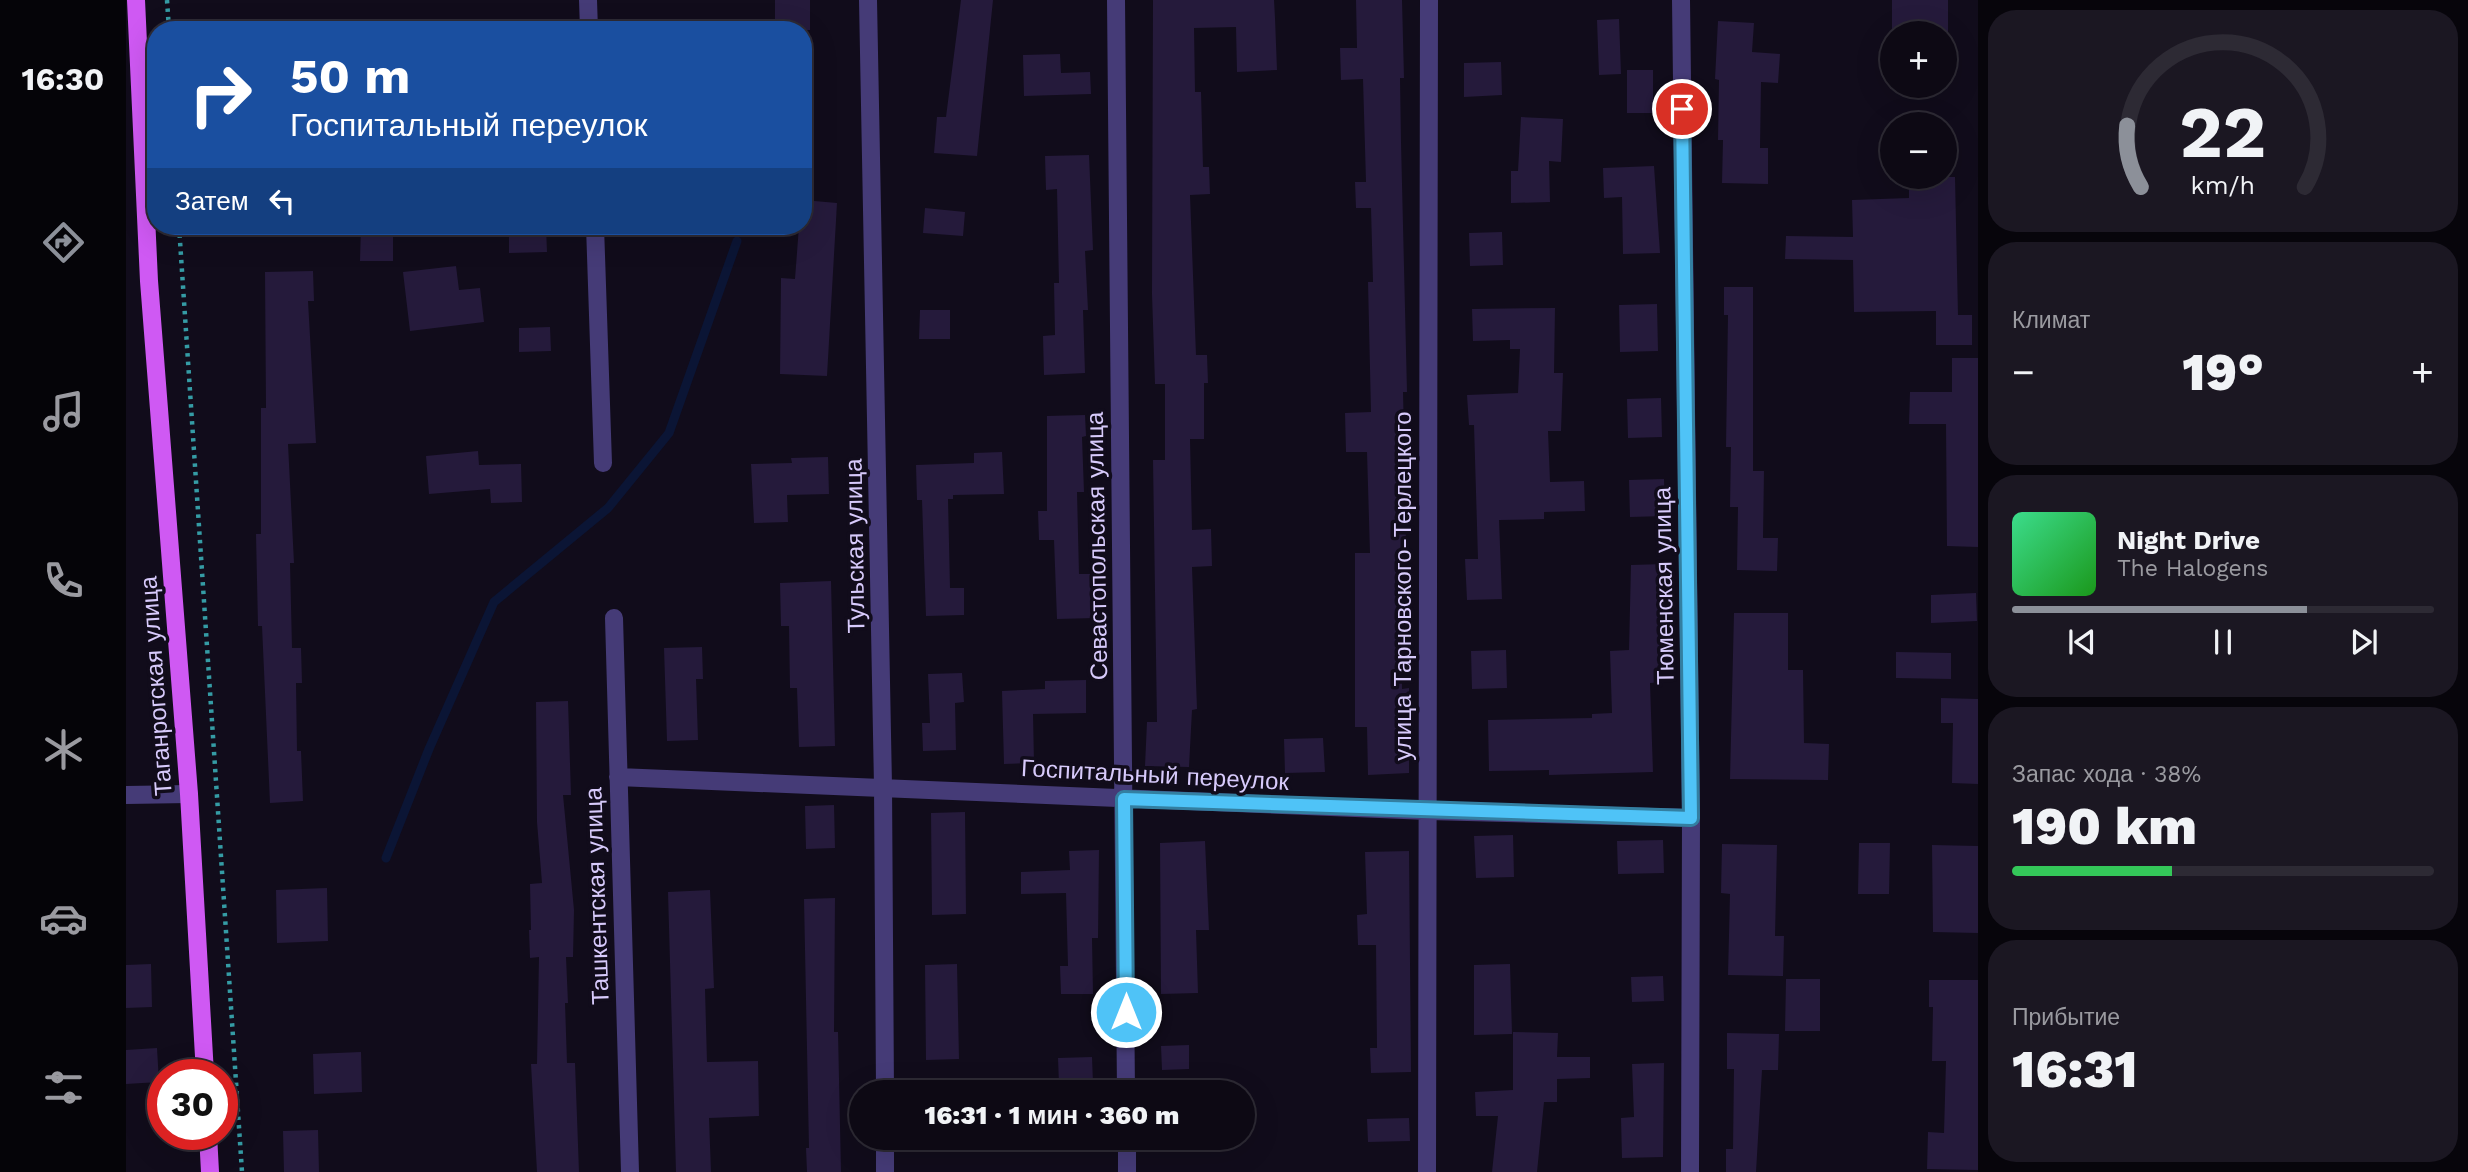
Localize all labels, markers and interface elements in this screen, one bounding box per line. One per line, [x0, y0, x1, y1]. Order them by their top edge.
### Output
map controls [1880, 21, 1957, 189]
button: + [1880, 21, 1957, 98]
text: 50 m [290, 47, 410, 105]
icon: right [175, 49, 266, 140]
text: 16:30 [22, 60, 104, 98]
pin [1652, 79, 1712, 139]
icon: arrive [1663, 90, 1701, 128]
text: 22 [2180, 90, 2266, 176]
text: Госпитальный переулок [290, 106, 648, 144]
button: − [1880, 112, 1957, 189]
text: km/h [2191, 171, 2255, 200]
icon: left [263, 182, 301, 220]
text: Затем [175, 186, 249, 216]
icon: directions [39, 218, 88, 267]
text: Климат [2012, 307, 2090, 334]
text: 19° [2182, 342, 2264, 403]
text: − [2012, 350, 2035, 394]
text: + [2411, 350, 2434, 394]
icon: music [39, 387, 88, 436]
street label: Севастопольская улица [1081, 411, 1113, 680]
street label: улица Тарновского-Терлецкого [1389, 411, 1417, 761]
street label: Тульская улица [839, 458, 871, 634]
street label: Тюменская улица [1648, 486, 1680, 685]
text: Night Drive [2117, 525, 2260, 555]
text: The Halogens [2117, 555, 2268, 582]
icon: phone [39, 556, 88, 605]
street label: Таганрогская улица [134, 575, 178, 797]
icon: previous [2063, 623, 2101, 661]
icon: pause [2204, 623, 2242, 661]
icon: next [2345, 623, 2383, 661]
icon: climate [39, 725, 88, 774]
street label: Госпитальный переулок [1020, 754, 1290, 796]
text: Запас хода · 38% [2012, 761, 2201, 788]
street label: Ташкентская улица [579, 786, 615, 1005]
text: 190 km [2012, 796, 2197, 857]
icon: car [39, 894, 88, 943]
position arrow [1089, 975, 1163, 1049]
text: Прибытие [2012, 1004, 2120, 1031]
text: 16:31 [2012, 1039, 2137, 1100]
speed limit sign: 30 [147, 1059, 238, 1150]
icon: filters [39, 1063, 88, 1112]
text: 16:31 · 1 мин · 360 m [925, 1100, 1179, 1130]

